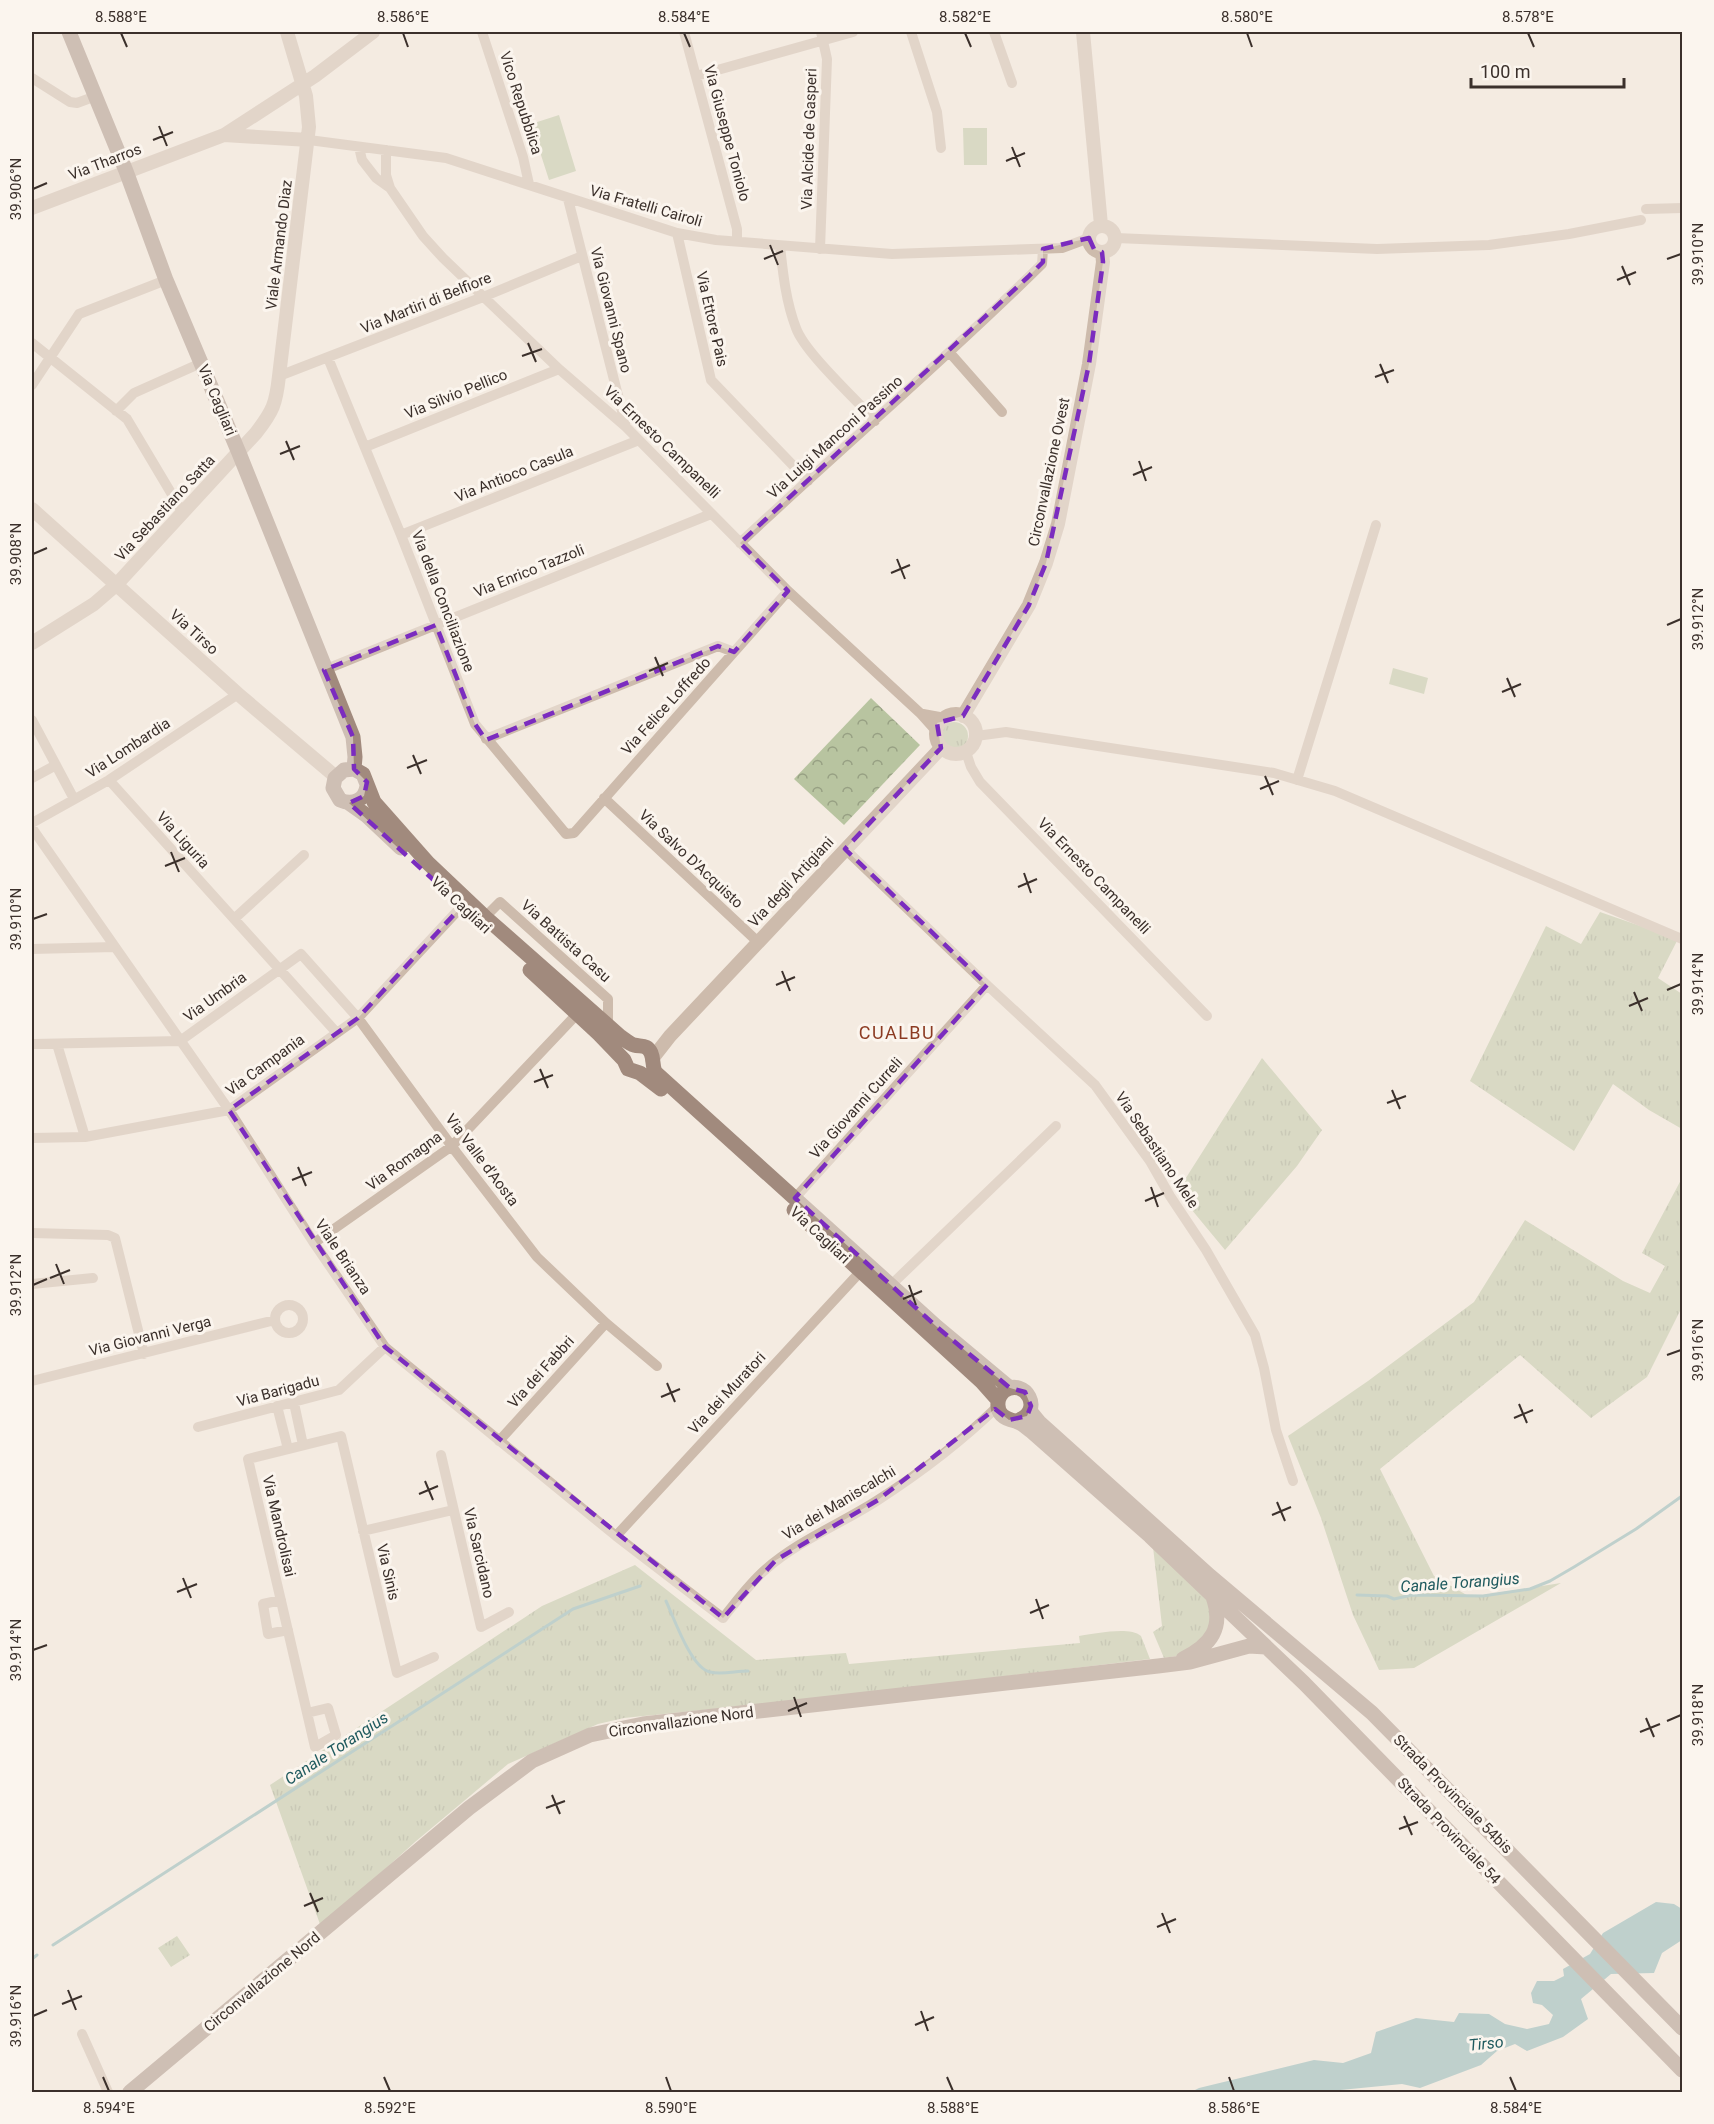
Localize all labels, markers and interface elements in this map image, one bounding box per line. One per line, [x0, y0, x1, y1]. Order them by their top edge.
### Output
text: 8.588°E [95, 8, 147, 26]
text: 8.586°E [377, 8, 429, 26]
text: 8.584°E [658, 8, 710, 26]
text: 8.582°E [939, 8, 991, 26]
text: 8.580°E [1221, 8, 1273, 26]
text: 8.578°E [1502, 8, 1554, 26]
street label: Vico Repubblica [496, 49, 546, 157]
scale bar [1471, 51, 1624, 89]
text: 100 m [1480, 61, 1531, 82]
street label: Via Giuseppe Toniolo [700, 63, 754, 203]
street label: Via Alcide de Gasperi [798, 68, 820, 210]
street label: Via Tharros [66, 140, 144, 184]
text: 39.906°N [7, 158, 25, 220]
street label: Viale Armando Diaz [262, 179, 296, 311]
street label: Via Fratelli Cairoli [588, 181, 704, 231]
text: 39.910°N [1689, 223, 1707, 285]
street label: Via Giovanni Spano [587, 245, 635, 375]
street label: Via Martiri di Belfiore [358, 269, 494, 337]
street label: Via Ettore Pais [692, 270, 732, 368]
street label: Via Cagliari [194, 362, 240, 438]
street label: Via Silvio Pellico [402, 365, 510, 423]
street label: Via Luigi Manconi Passino [764, 372, 906, 502]
street label: Via Ernesto Campanelli [600, 382, 724, 502]
street label: Circonvallazione Ovest [1024, 396, 1074, 548]
street label: Via Antioco Casula [452, 442, 576, 506]
street label: Via Sebastiano Satta [111, 451, 219, 565]
text: 39.908°N [7, 523, 25, 585]
street label: Via della Conciliazione [408, 528, 478, 674]
street label: Via Enrico Tazzoli [471, 541, 587, 601]
text: 39.912°N [1689, 588, 1707, 650]
street label: Via Tirso [166, 606, 222, 658]
street label: Via Felice Loffredo [618, 654, 714, 758]
street label: Via Lombardia [83, 714, 173, 782]
street label: Via Salvo D'Acquisto [635, 806, 747, 912]
street label: Via Liguria [153, 808, 213, 872]
street label: Via Ernesto Campanelli [1034, 814, 1154, 938]
street label: Via degli Artigiani [745, 833, 837, 931]
street label: Via Cagliari [427, 873, 495, 937]
text: 39.910°N [7, 888, 25, 950]
street label: Via Battista Casu [517, 896, 615, 986]
text: 39.914°N [1689, 953, 1707, 1015]
street label: Via Umbria [180, 968, 250, 1026]
district label: CUALBU [859, 1022, 935, 1043]
street label: Via Campania [222, 1030, 308, 1100]
street label: Via Giovanni Curreli [806, 1054, 906, 1162]
street label: Via Sebastiano Mele [1111, 1089, 1203, 1212]
street label: Via Valle d'Aosta [442, 1110, 522, 1210]
street label: Via Romagna [363, 1128, 445, 1194]
street label: Via Cagliari [786, 1203, 854, 1267]
street label: Viale Brianza [311, 1216, 375, 1298]
text: 39.912°N [7, 1254, 25, 1316]
street label: Via Giovanni Verga [87, 1312, 213, 1360]
text: 39.916°N [1689, 1319, 1707, 1381]
street label: Via dei Fabbri [504, 1332, 578, 1412]
street label: Via dei Muratori [685, 1348, 769, 1438]
street label: Via Barigadu [235, 1371, 321, 1411]
street label: Via dei Maniscalchi [779, 1462, 899, 1544]
street label: Via Mandrolisai [259, 1474, 299, 1578]
street label: Via Sarcidano [460, 1506, 498, 1600]
street label: Via Sinis [373, 1542, 403, 1602]
water label: Canale Torangius [1400, 1569, 1520, 1596]
text: 39.914°N [7, 1619, 25, 1681]
text: 39.918°N [1689, 1684, 1707, 1746]
street label: Circonvallazione Nord [607, 1703, 755, 1741]
water label: Canale Torangius [281, 1708, 392, 1789]
street label: Strada Provinciale 54bis [1390, 1731, 1516, 1857]
street label: Strada Provinciale 54 [1394, 1774, 1504, 1888]
street label: Circonvallazione Nord [200, 1928, 324, 2036]
text: 39.916°N [7, 1985, 25, 2047]
water label: Tirso [1468, 2032, 1505, 2055]
text: 8.594°E [83, 2099, 135, 2117]
text: 8.592°E [364, 2099, 416, 2117]
text: 8.590°E [645, 2099, 697, 2117]
text: 8.588°E [927, 2099, 979, 2117]
text: 8.586°E [1208, 2099, 1260, 2117]
text: 8.584°E [1490, 2099, 1542, 2117]

